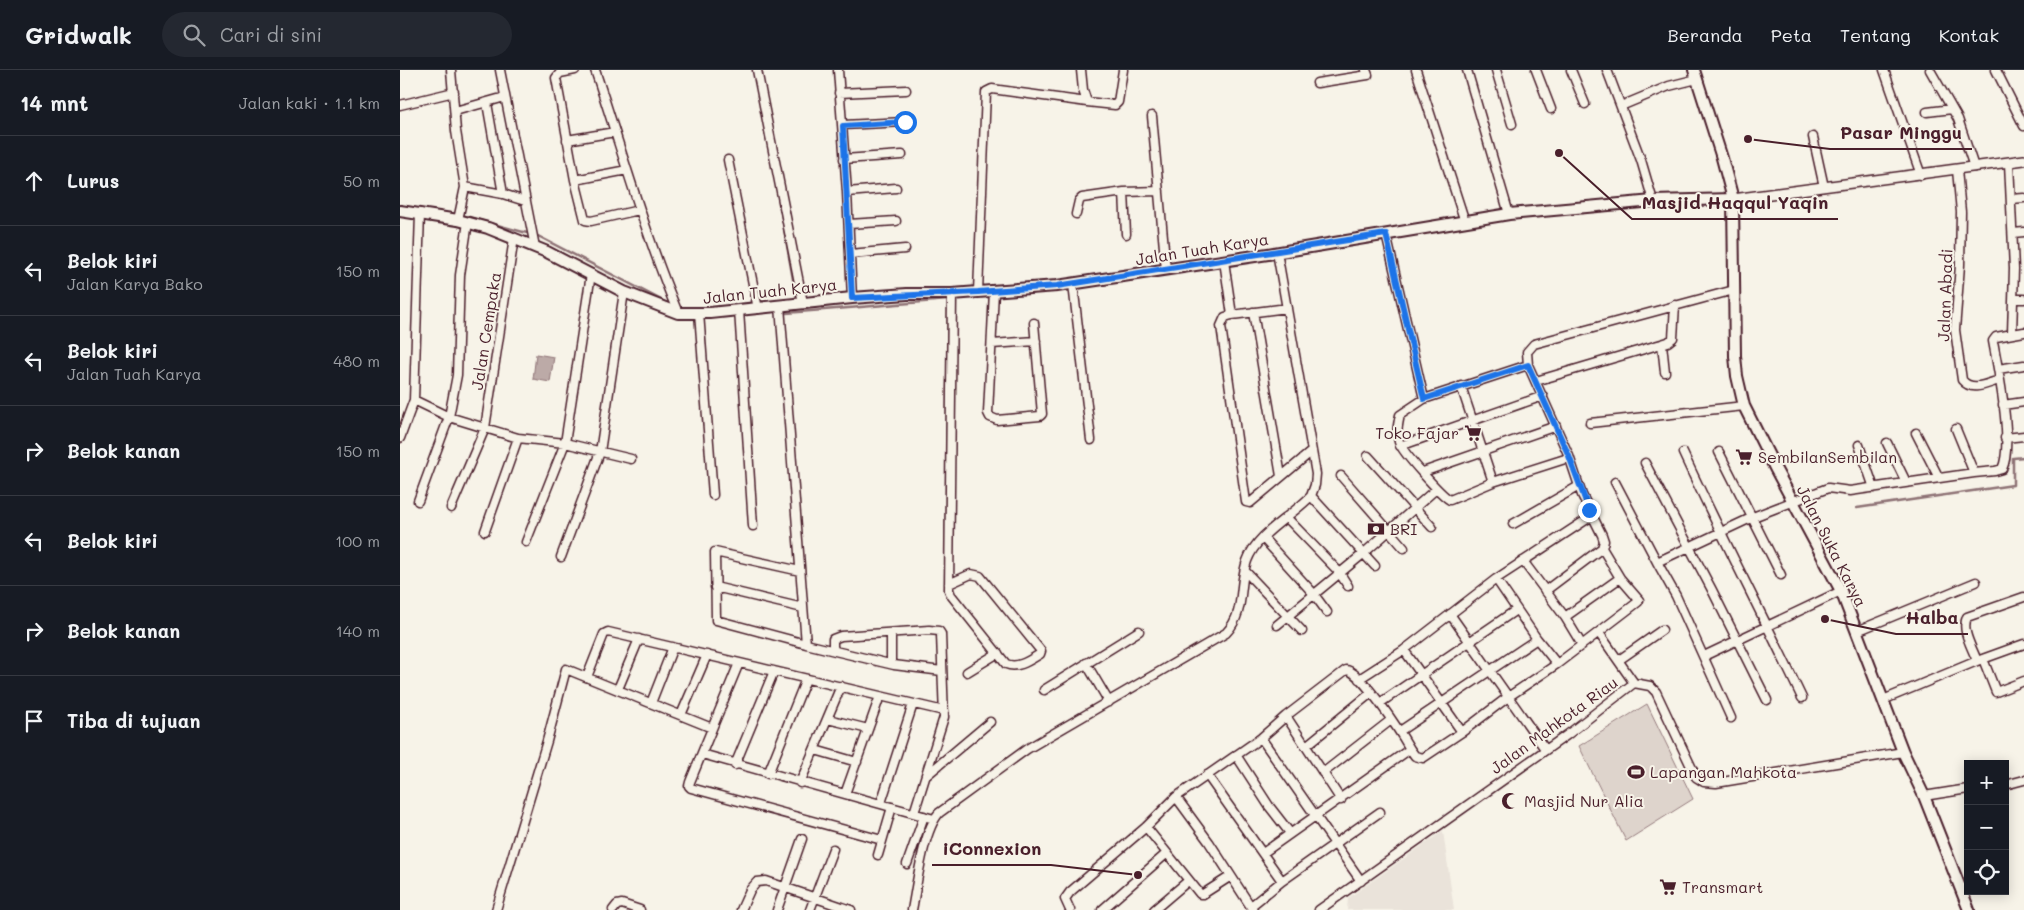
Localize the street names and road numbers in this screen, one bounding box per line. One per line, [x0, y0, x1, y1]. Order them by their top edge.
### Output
street label: Jalan Tuah Karya [1134, 228, 1270, 269]
street label: Jalan Abadi [1932, 248, 1957, 342]
street label: Jalan Cempaka [466, 270, 505, 391]
street label: Jalan Tuah Karya [702, 273, 838, 308]
street label: Jalan Suka Karya [1793, 481, 1872, 610]
street label: Jalan Mahkota Riau [1486, 671, 1622, 778]

